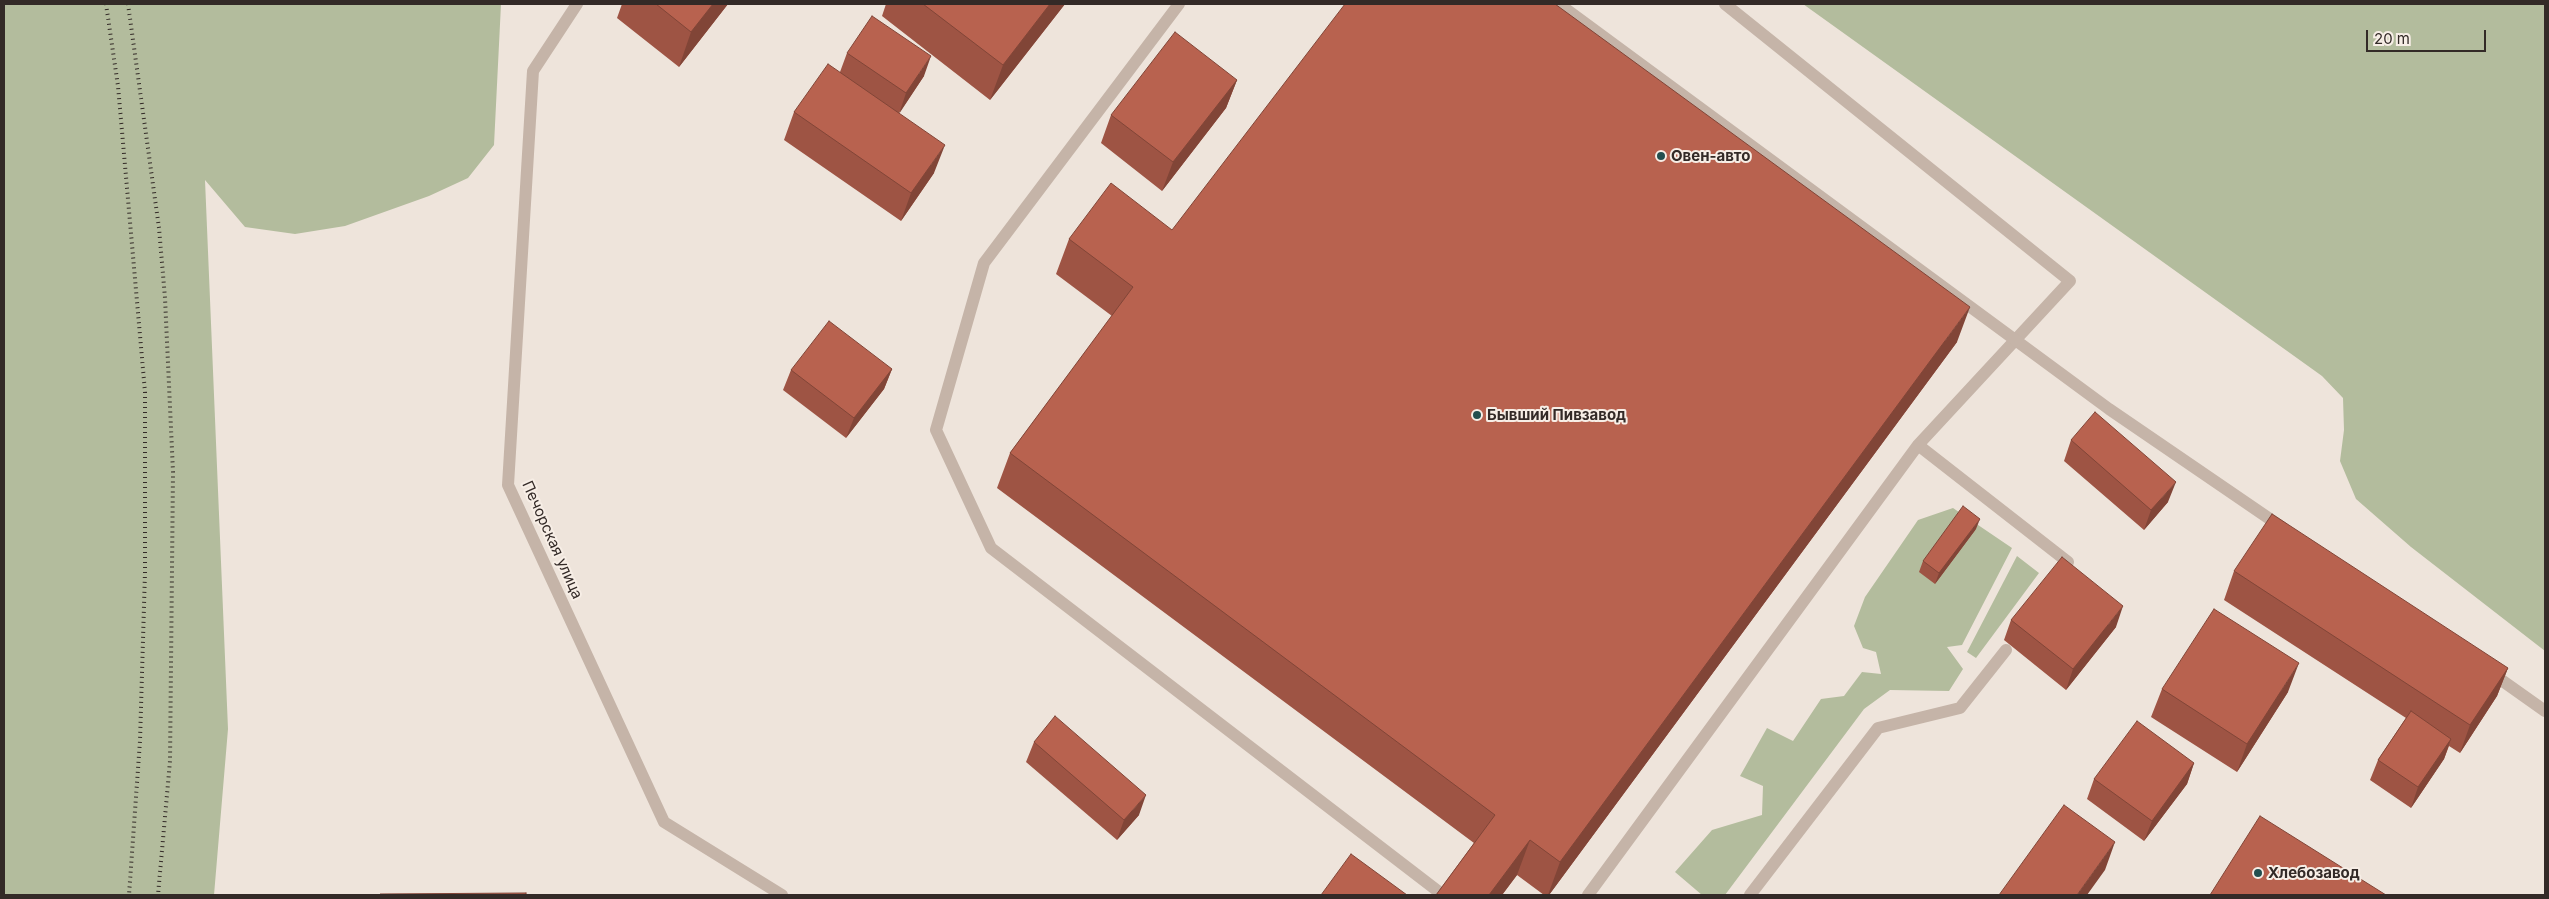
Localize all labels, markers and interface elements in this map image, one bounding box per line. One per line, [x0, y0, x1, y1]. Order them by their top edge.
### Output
scale bar [2369, 20, 2489, 52]
text: 20 m [2374, 29, 2410, 48]
place label: Овен-авто [1671, 147, 1750, 165]
marker: Овен-авто [1655, 150, 1667, 162]
place label: Бывший Пивзавод [1487, 406, 1626, 424]
marker: Бывший Пивзавод [1471, 409, 1483, 421]
street label: Печорская улица [518, 478, 586, 602]
place label: Хлебозавод [2268, 864, 2360, 882]
marker: Хлебозавод [2252, 867, 2264, 879]

